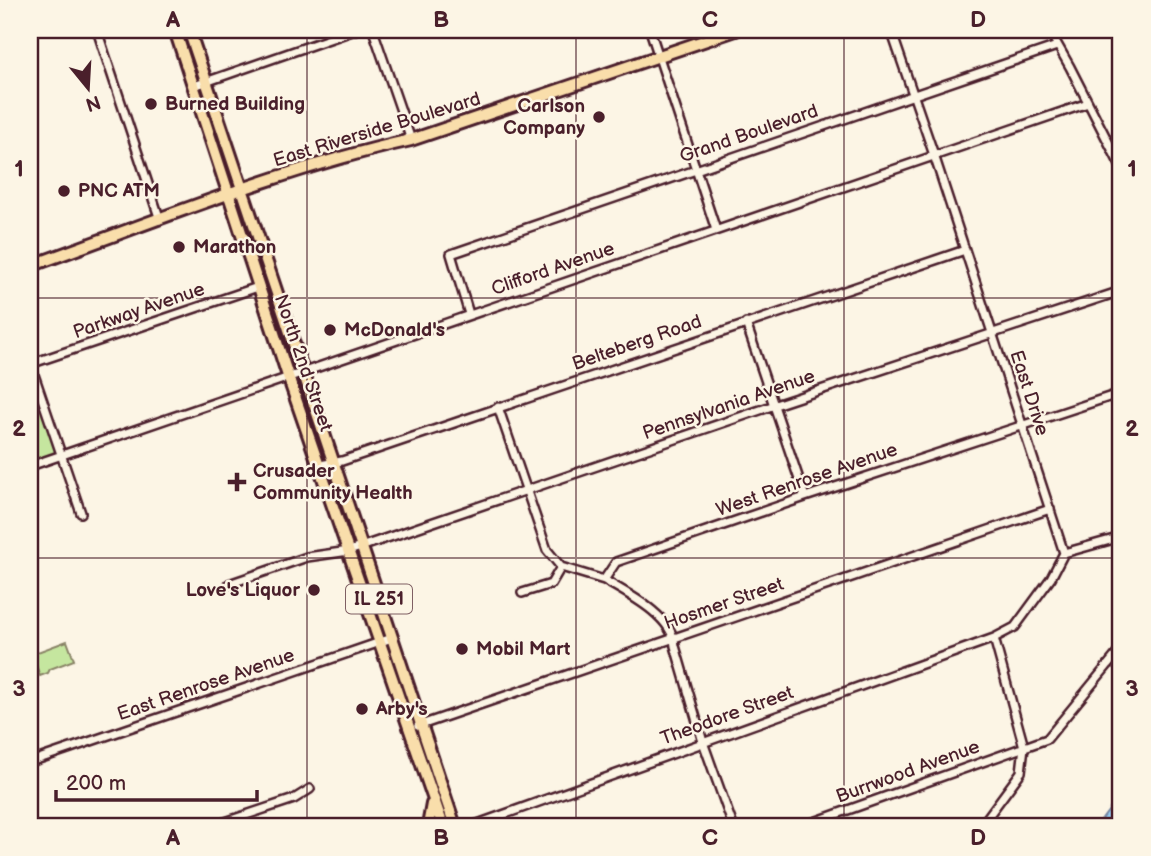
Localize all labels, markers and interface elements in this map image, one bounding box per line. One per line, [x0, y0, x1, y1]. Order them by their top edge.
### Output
text: A [165, 6, 181, 34]
text: B [433, 6, 449, 34]
text: C [702, 6, 718, 34]
text: D [970, 6, 986, 34]
north arrow [52, 52, 122, 122]
street label: East Riverside Boulevard [271, 87, 483, 173]
text: N [82, 90, 103, 116]
place label: Burned Building [165, 93, 305, 116]
place label: Carlson Company [503, 95, 585, 140]
marker: Burned Building [143, 96, 159, 112]
street label: Grand Boulevard [677, 100, 821, 168]
marker: Carlson Company [591, 109, 607, 125]
text: 1 [14, 155, 24, 183]
text: 1 [1127, 155, 1137, 183]
place label: PNC ATM [78, 180, 160, 203]
marker: PNC ATM [56, 183, 72, 199]
place label: Marathon [193, 236, 276, 259]
street label: Clifford Avenue [488, 237, 618, 301]
marker: Marathon [171, 239, 187, 255]
street label: Parkway Avenue [70, 278, 208, 344]
street label: North 2nd Street [269, 291, 337, 435]
street label: Belteberg Road [569, 310, 705, 376]
place label: McDonald's [344, 319, 445, 342]
marker: McDonald's [322, 322, 338, 338]
street label: East Drive [1004, 347, 1054, 439]
street label: Pennsylvania Avenue [640, 365, 818, 445]
text: 2 [12, 415, 26, 443]
text: 2 [1125, 415, 1139, 443]
street label: West Renrose Avenue [713, 438, 901, 522]
place label: Crusader Community Health [253, 460, 413, 505]
marker: Crusader Community Health [227, 472, 247, 492]
street label: Hosmer Street [661, 573, 787, 635]
place label: Love's Liquor [186, 579, 300, 602]
marker: Love's Liquor [306, 582, 322, 598]
road number: IL 251 [346, 584, 412, 614]
place label: Mobil Mart [476, 638, 571, 661]
marker: Mobil Mart [454, 641, 470, 657]
street label: East Renrose Avenue [114, 644, 298, 726]
text: 3 [12, 675, 26, 703]
text: 3 [1125, 675, 1139, 703]
street label: Theodore Street [657, 681, 797, 751]
place label: Arby's [375, 698, 428, 721]
marker: Arby's [354, 701, 370, 717]
street label: Burrwood Avenue [833, 735, 983, 809]
scale bar [56, 758, 257, 802]
text: 200 m [66, 771, 126, 796]
text: A [165, 824, 181, 852]
text: B [433, 824, 449, 852]
text: C [702, 824, 718, 852]
text: D [970, 824, 986, 852]

